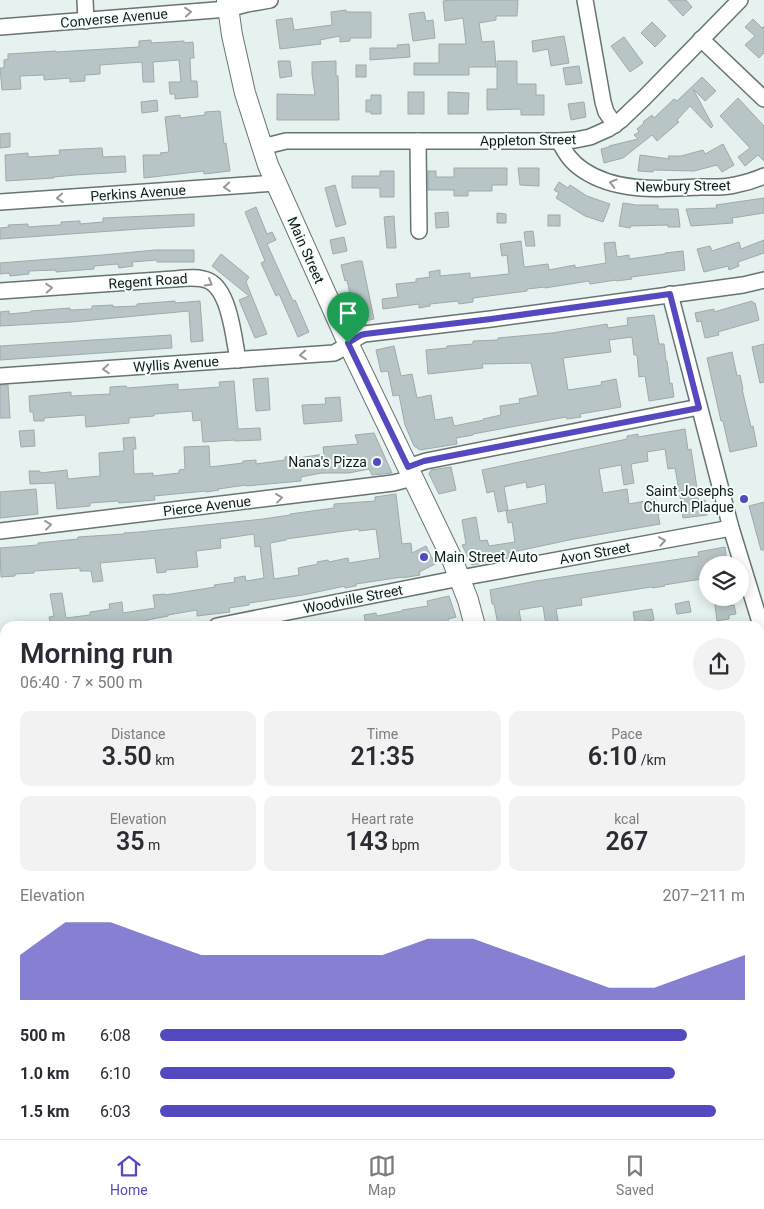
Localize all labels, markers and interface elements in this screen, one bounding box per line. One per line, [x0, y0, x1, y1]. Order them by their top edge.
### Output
street label: Converse Avenue [60, 5, 168, 31]
one-way arrow [184, 7, 192, 18]
street label: Appleton Street [480, 131, 577, 149]
street label: Newbury Street [635, 177, 731, 195]
one-way arrow [609, 178, 617, 188]
one-way arrow [223, 181, 231, 192]
street label: Perkins Avenue [90, 182, 186, 204]
one-way arrow [56, 192, 64, 203]
street label: Main Street [284, 214, 328, 286]
street label: Regent Road [108, 270, 188, 292]
one-way arrow [204, 277, 213, 287]
one-way arrow [45, 282, 53, 293]
pin [327, 292, 369, 343]
icon: arrive [334, 299, 362, 327]
one-way arrow [299, 350, 307, 361]
street label: Wyllis Avenue [133, 353, 219, 375]
one-way arrow [102, 363, 110, 374]
place label: Nana's Pizza [288, 454, 367, 470]
marker: Nana's Pizza [371, 456, 383, 468]
place label: Saint Josephs Church Plaque [643, 483, 734, 515]
street label: Pierce Avenue [162, 493, 252, 519]
one-way arrow [275, 493, 284, 503]
marker: Saint Josephs Church Plaque [738, 493, 750, 505]
one-way arrow [45, 520, 53, 531]
one-way arrow [658, 536, 667, 546]
street label: Avon Street [558, 539, 632, 567]
place label: Main Street Auto [434, 549, 538, 565]
marker: Main Street Auto [418, 551, 430, 563]
map controls [699, 556, 749, 606]
button: layers [699, 556, 749, 606]
street label: Woodville Street [302, 581, 404, 616]
text: Morning run [20, 637, 173, 670]
button: share [693, 638, 745, 690]
text: 06:40 · 7 × 500 m [20, 673, 142, 692]
text: Distance [111, 726, 165, 742]
text: Time [367, 726, 398, 742]
text: Pace [611, 726, 642, 742]
text: 3.50 [102, 742, 152, 771]
text: 21:35 [351, 742, 414, 771]
text: 6:10 [588, 742, 637, 771]
text: km [152, 752, 175, 768]
text: /km [637, 752, 666, 768]
text: Elevation [110, 811, 167, 827]
text: Heart rate [351, 811, 414, 827]
text: kcal [614, 811, 639, 827]
text: 35 [116, 827, 145, 856]
text: 143 [345, 827, 388, 856]
text: 267 [605, 827, 648, 856]
text: m [145, 837, 160, 853]
text: bpm [388, 837, 420, 853]
text: Elevation [20, 886, 85, 905]
text: 207–211 m [663, 886, 745, 905]
text: 500 m [20, 1026, 65, 1045]
text: 6:08 [100, 1026, 131, 1045]
text: 1.0 km [20, 1064, 69, 1083]
text: 6:10 [100, 1064, 131, 1083]
text: 1.5 km [20, 1102, 69, 1121]
text: 6:03 [100, 1102, 131, 1121]
tab: Home [110, 1152, 148, 1198]
tab: Map [368, 1152, 396, 1198]
tab: Saved [616, 1152, 654, 1198]

